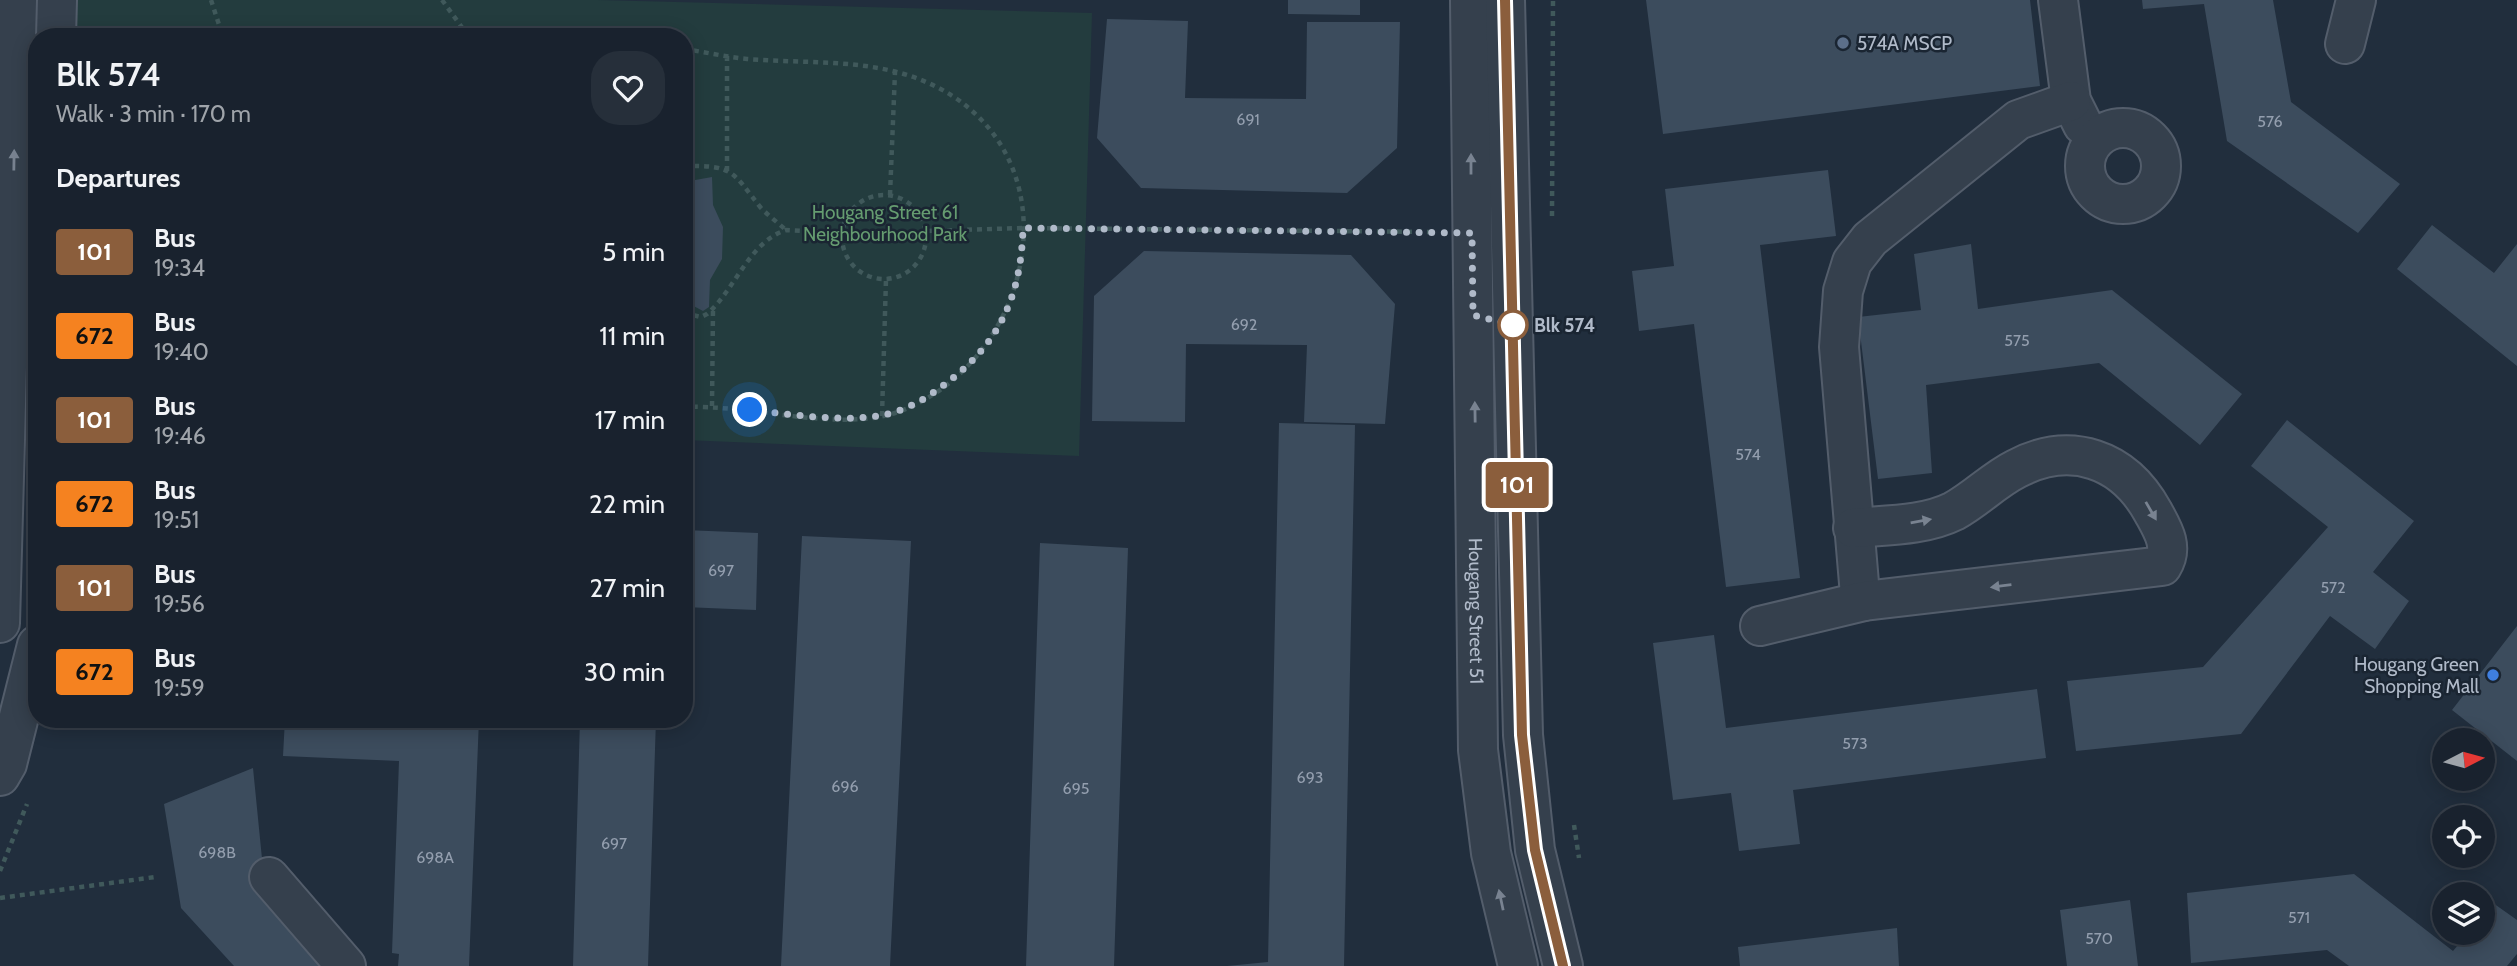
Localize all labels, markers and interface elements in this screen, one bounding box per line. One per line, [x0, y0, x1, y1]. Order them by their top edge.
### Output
place label: 574A MSCP [1857, 32, 1952, 55]
marker: 574A MSCP [1835, 35, 1851, 51]
button: heart [591, 51, 665, 125]
text: Blk 574 [56, 54, 161, 94]
text: Walk · 3 min · 170 m [56, 100, 251, 128]
house number: 691 [1236, 110, 1260, 129]
house number: 576 [2257, 112, 2283, 131]
one-way arrow [8, 149, 20, 171]
one-way arrow [1465, 153, 1477, 175]
text: Departures [56, 162, 180, 194]
park label: Hougang Street 61 Neighbourhood Park [803, 201, 967, 246]
text: Bus [154, 222, 195, 254]
text: 5 min [602, 236, 665, 268]
text: 101 [77, 237, 112, 266]
text: 19:34 [154, 254, 205, 282]
text: Bus [154, 306, 195, 338]
marker: Blk 574 [1498, 310, 1528, 340]
place label: Blk 574 [1534, 314, 1595, 337]
house number: 692 [1231, 315, 1257, 334]
text: 11 min [599, 320, 665, 352]
text: 672 [75, 321, 114, 350]
house number: 575 [2004, 331, 2030, 350]
text: 19:40 [154, 338, 209, 366]
text: Bus [154, 390, 195, 422]
your location [732, 392, 767, 427]
one-way arrow [1469, 401, 1481, 423]
text: 17 min [595, 404, 665, 436]
text: 101 [77, 405, 112, 434]
text: 19:46 [154, 422, 206, 450]
house number: 574 [1735, 445, 1761, 464]
line badge: 101 [1477, 462, 1557, 508]
text: 101 [1500, 470, 1534, 499]
text: Bus [154, 474, 195, 506]
text: 22 min [589, 488, 665, 520]
text: 672 [75, 489, 114, 518]
one-way arrow [2145, 502, 2158, 521]
text: 19:51 [154, 506, 199, 534]
one-way arrow [1910, 515, 1932, 526]
street label: Hougang Street 51 [1464, 538, 1489, 684]
text: Bus [154, 558, 195, 590]
house number: 697 [708, 561, 734, 580]
text: 27 min [590, 572, 665, 604]
text: 101 [77, 573, 112, 602]
house number: 572 [2320, 578, 2346, 597]
one-way arrow [1990, 581, 2012, 592]
text: 19:56 [154, 590, 205, 618]
text: Bus [154, 642, 195, 674]
place label: Hougang Green Shopping Mall [2354, 653, 2480, 698]
text: 30 min [584, 656, 665, 688]
text: 672 [75, 657, 114, 686]
marker: Hougang Green Shopping Mall [2485, 667, 2501, 683]
text: 19:59 [154, 674, 205, 702]
north arrow [2432, 728, 2496, 791]
map controls [2432, 728, 2495, 945]
house number: 573 [1842, 734, 1868, 753]
house number: 693 [1297, 768, 1323, 787]
house number: 696 [831, 777, 859, 796]
house number: 695 [1063, 779, 1089, 798]
button: locate [2432, 805, 2495, 868]
house number: 697 [601, 834, 627, 853]
house number: 698B [198, 843, 236, 862]
house number: 698A [416, 848, 454, 867]
button: layers [2432, 882, 2495, 945]
one-way arrow [1495, 889, 1506, 911]
house number: 571 [2288, 908, 2310, 927]
house number: 570 [2085, 929, 2113, 948]

